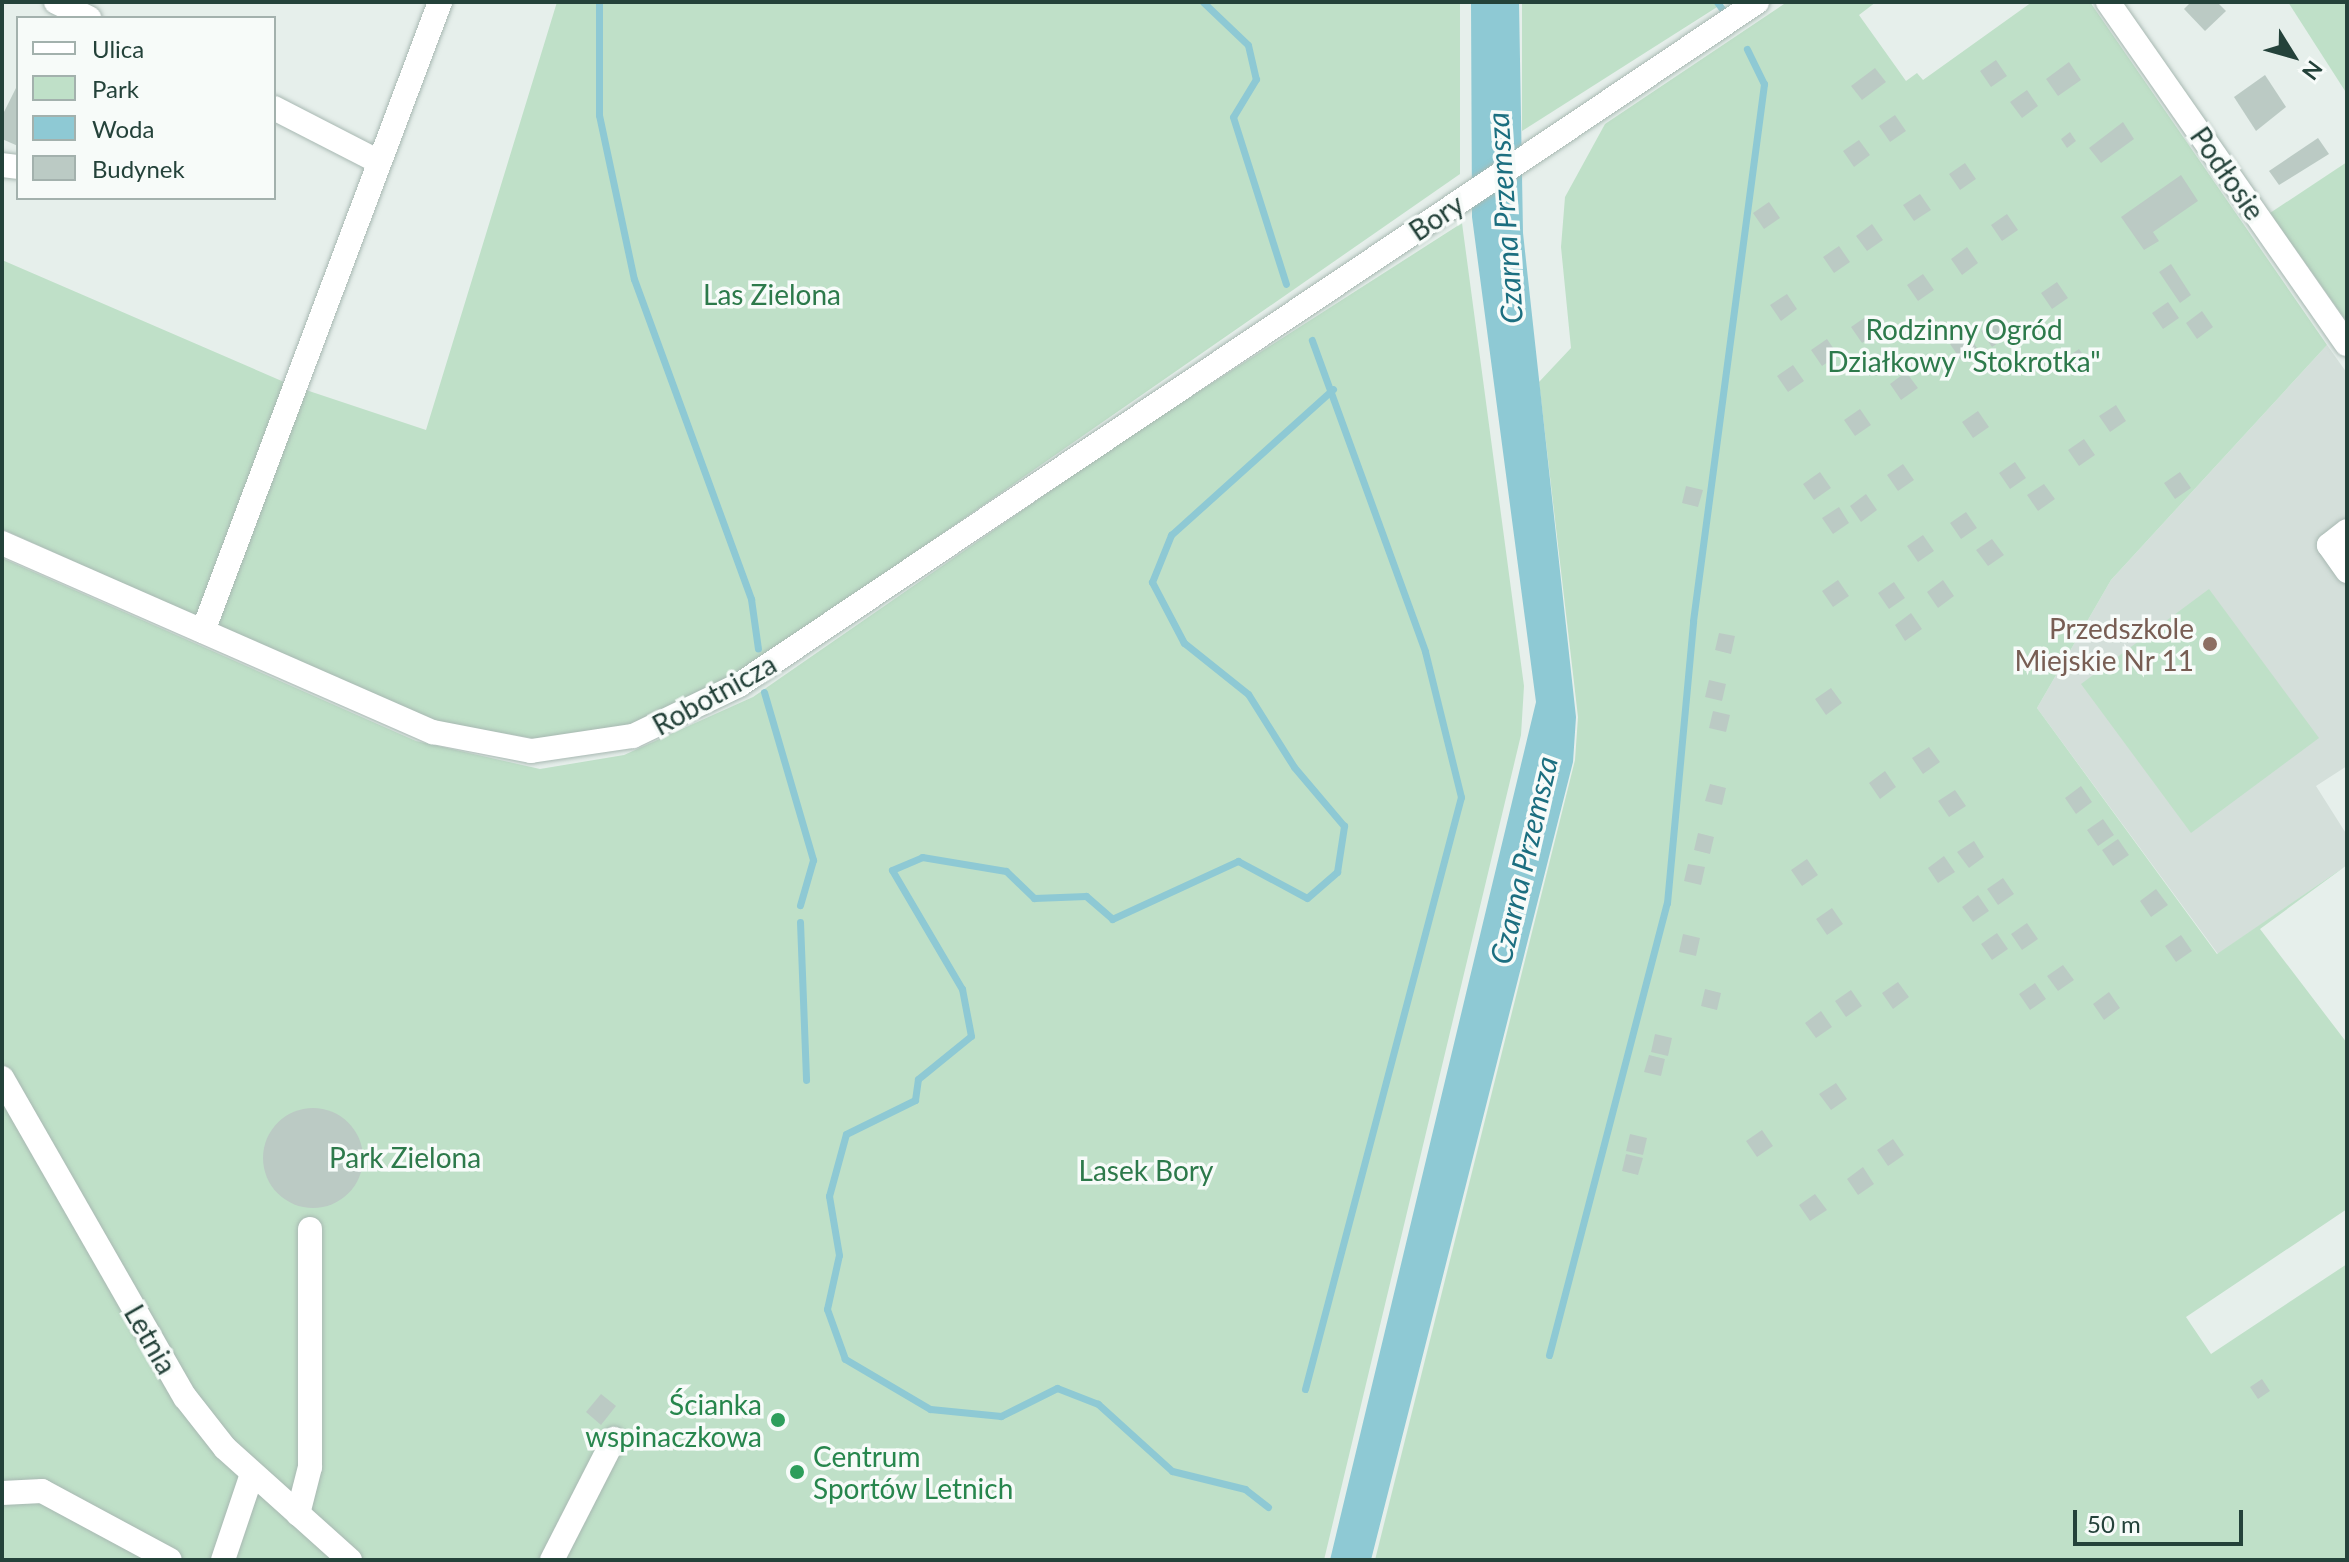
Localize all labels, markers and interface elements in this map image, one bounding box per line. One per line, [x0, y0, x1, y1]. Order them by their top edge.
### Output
legend [16, 16, 276, 200]
north arrow [2253, 16, 2333, 96]
text: Ulica [92, 34, 144, 63]
text: N [2297, 56, 2328, 86]
text: Park [92, 74, 139, 103]
water label: Czarna Przemsza [1479, 111, 1529, 325]
text: Woda [92, 114, 154, 143]
street label: Podłosie [2184, 120, 2272, 226]
text: Budynek [92, 154, 185, 183]
street label: Bory [1402, 187, 1470, 247]
park label: Las Zielona [703, 277, 841, 311]
park label: Rodzinny Ogród Działkowy "Stokrotka" [1827, 312, 2101, 378]
place label: Przedszkole Miejskie Nr 11 [2014, 611, 2194, 677]
marker: Przedszkole Miejskie Nr 11 [2201, 635, 2219, 653]
street label: Robotnicza [646, 646, 782, 742]
water label: Czarna Przemsza [1482, 753, 1564, 967]
park label: Park Zielona [329, 1140, 481, 1174]
park label: Lasek Bory [1079, 1153, 1213, 1187]
street label: Letnia [118, 1298, 184, 1380]
place label: Ścianka wspinaczkowa [585, 1387, 762, 1453]
marker: Ścianka wspinaczkowa [769, 1411, 787, 1429]
place label: Centrum Sportów Letnich [813, 1439, 1014, 1505]
marker: Centrum Sportów Letnich [788, 1463, 806, 1481]
scale bar [2077, 1494, 2247, 1544]
text: 50 m [2087, 1509, 2141, 1538]

